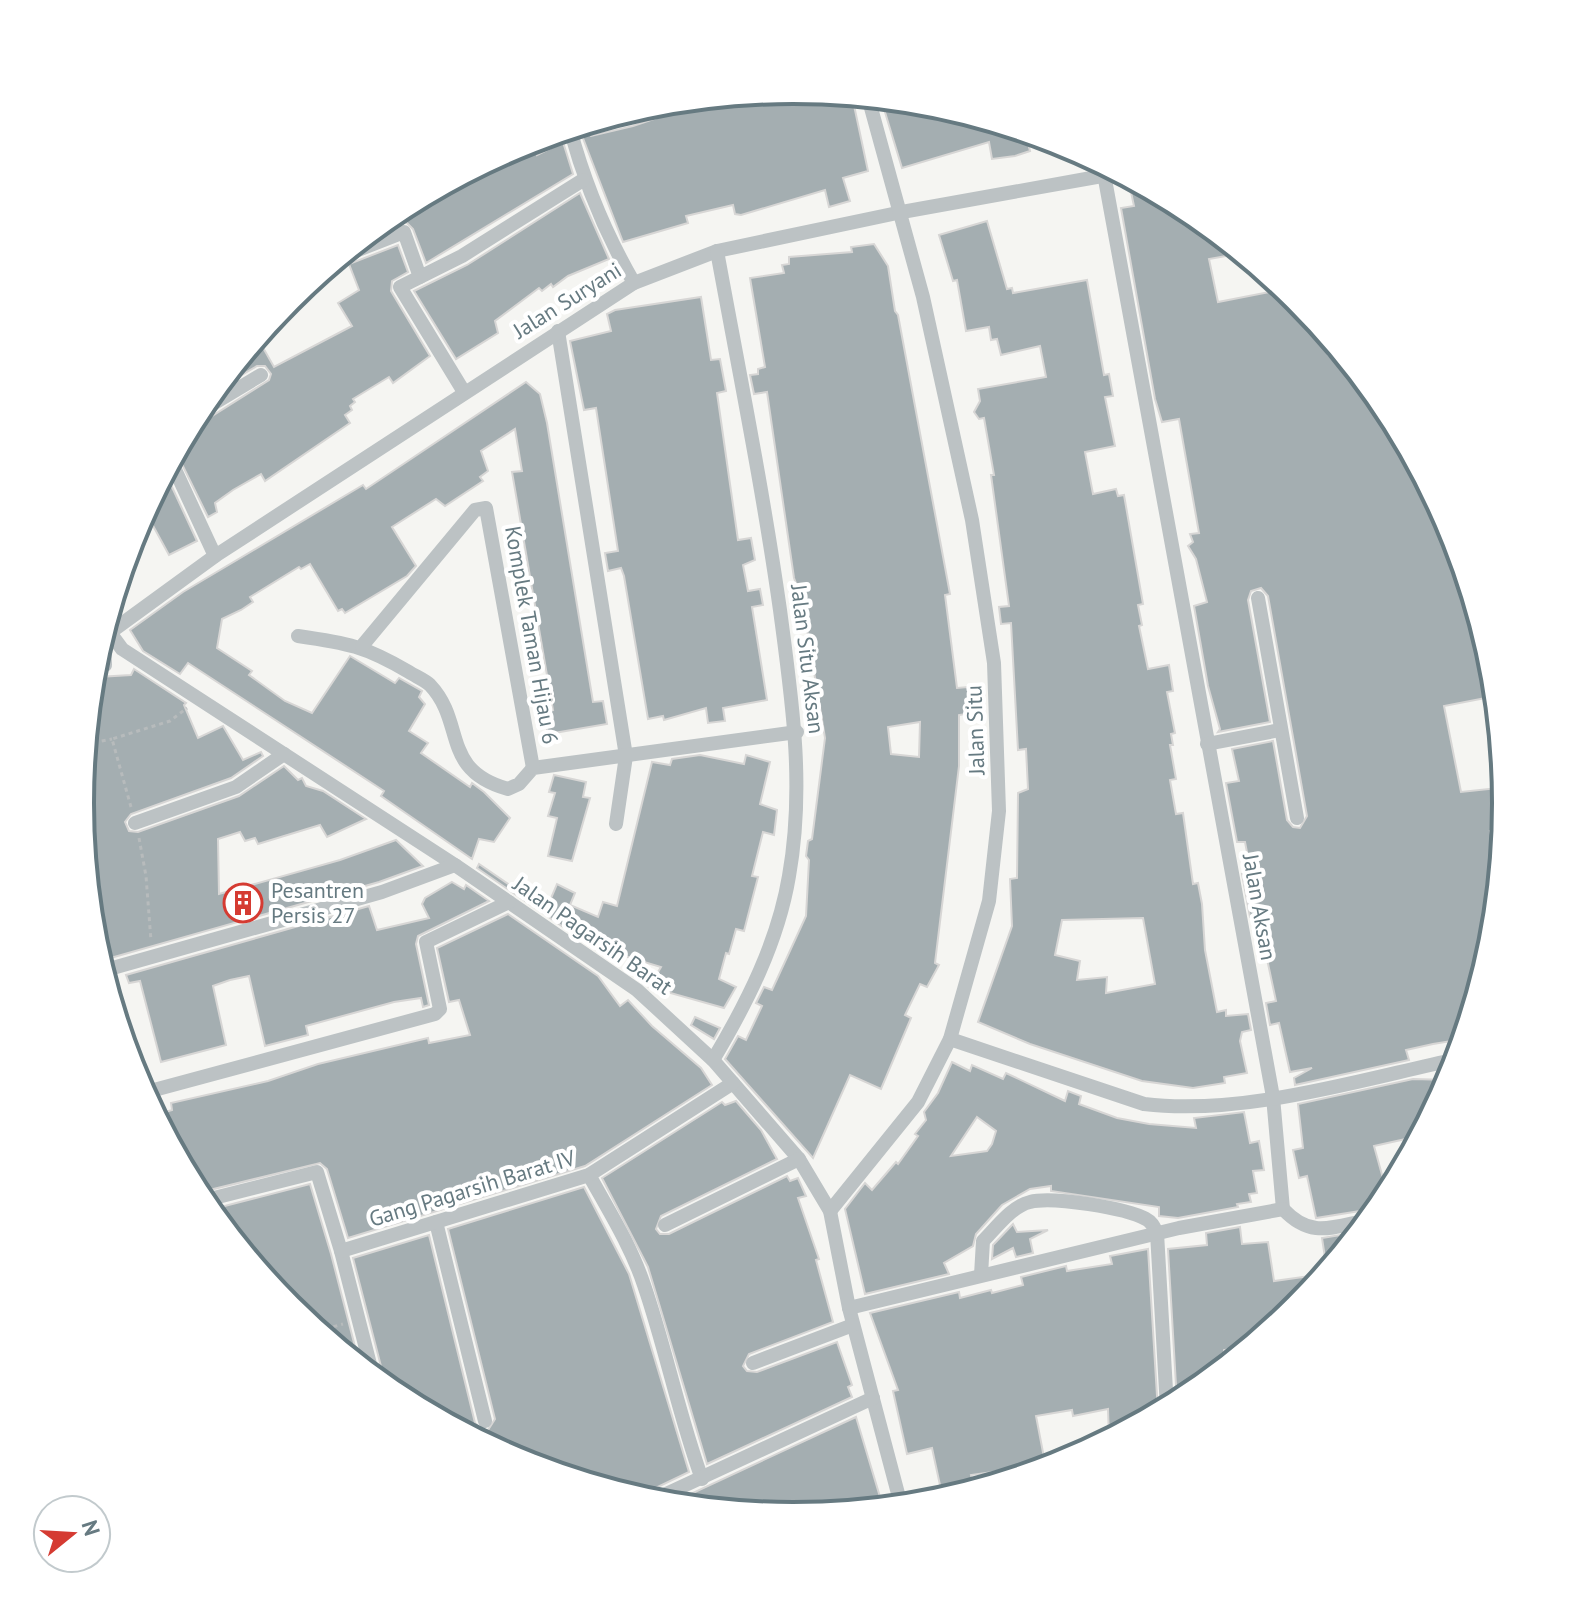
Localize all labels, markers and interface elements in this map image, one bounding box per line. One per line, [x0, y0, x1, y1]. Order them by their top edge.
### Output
street label: Jalan Suryani [507, 256, 626, 345]
street label: Komplek Taman Hijau 6 [499, 524, 565, 746]
street label: Jalan Situ Aksan [785, 582, 831, 735]
street label: Jalan Situ [959, 685, 991, 776]
street label: Jalan Aksan [1237, 851, 1283, 962]
street label: Jalan Pagarsih Barat [507, 869, 678, 1001]
place label: Pesantren Persis 27 [271, 876, 364, 929]
building icon: Pesantren Persis 27 [222, 882, 264, 924]
street label: Gang Pagarsih Barat IV [365, 1143, 579, 1233]
north arrow [32, 1494, 112, 1574]
text: N [75, 1517, 107, 1539]

